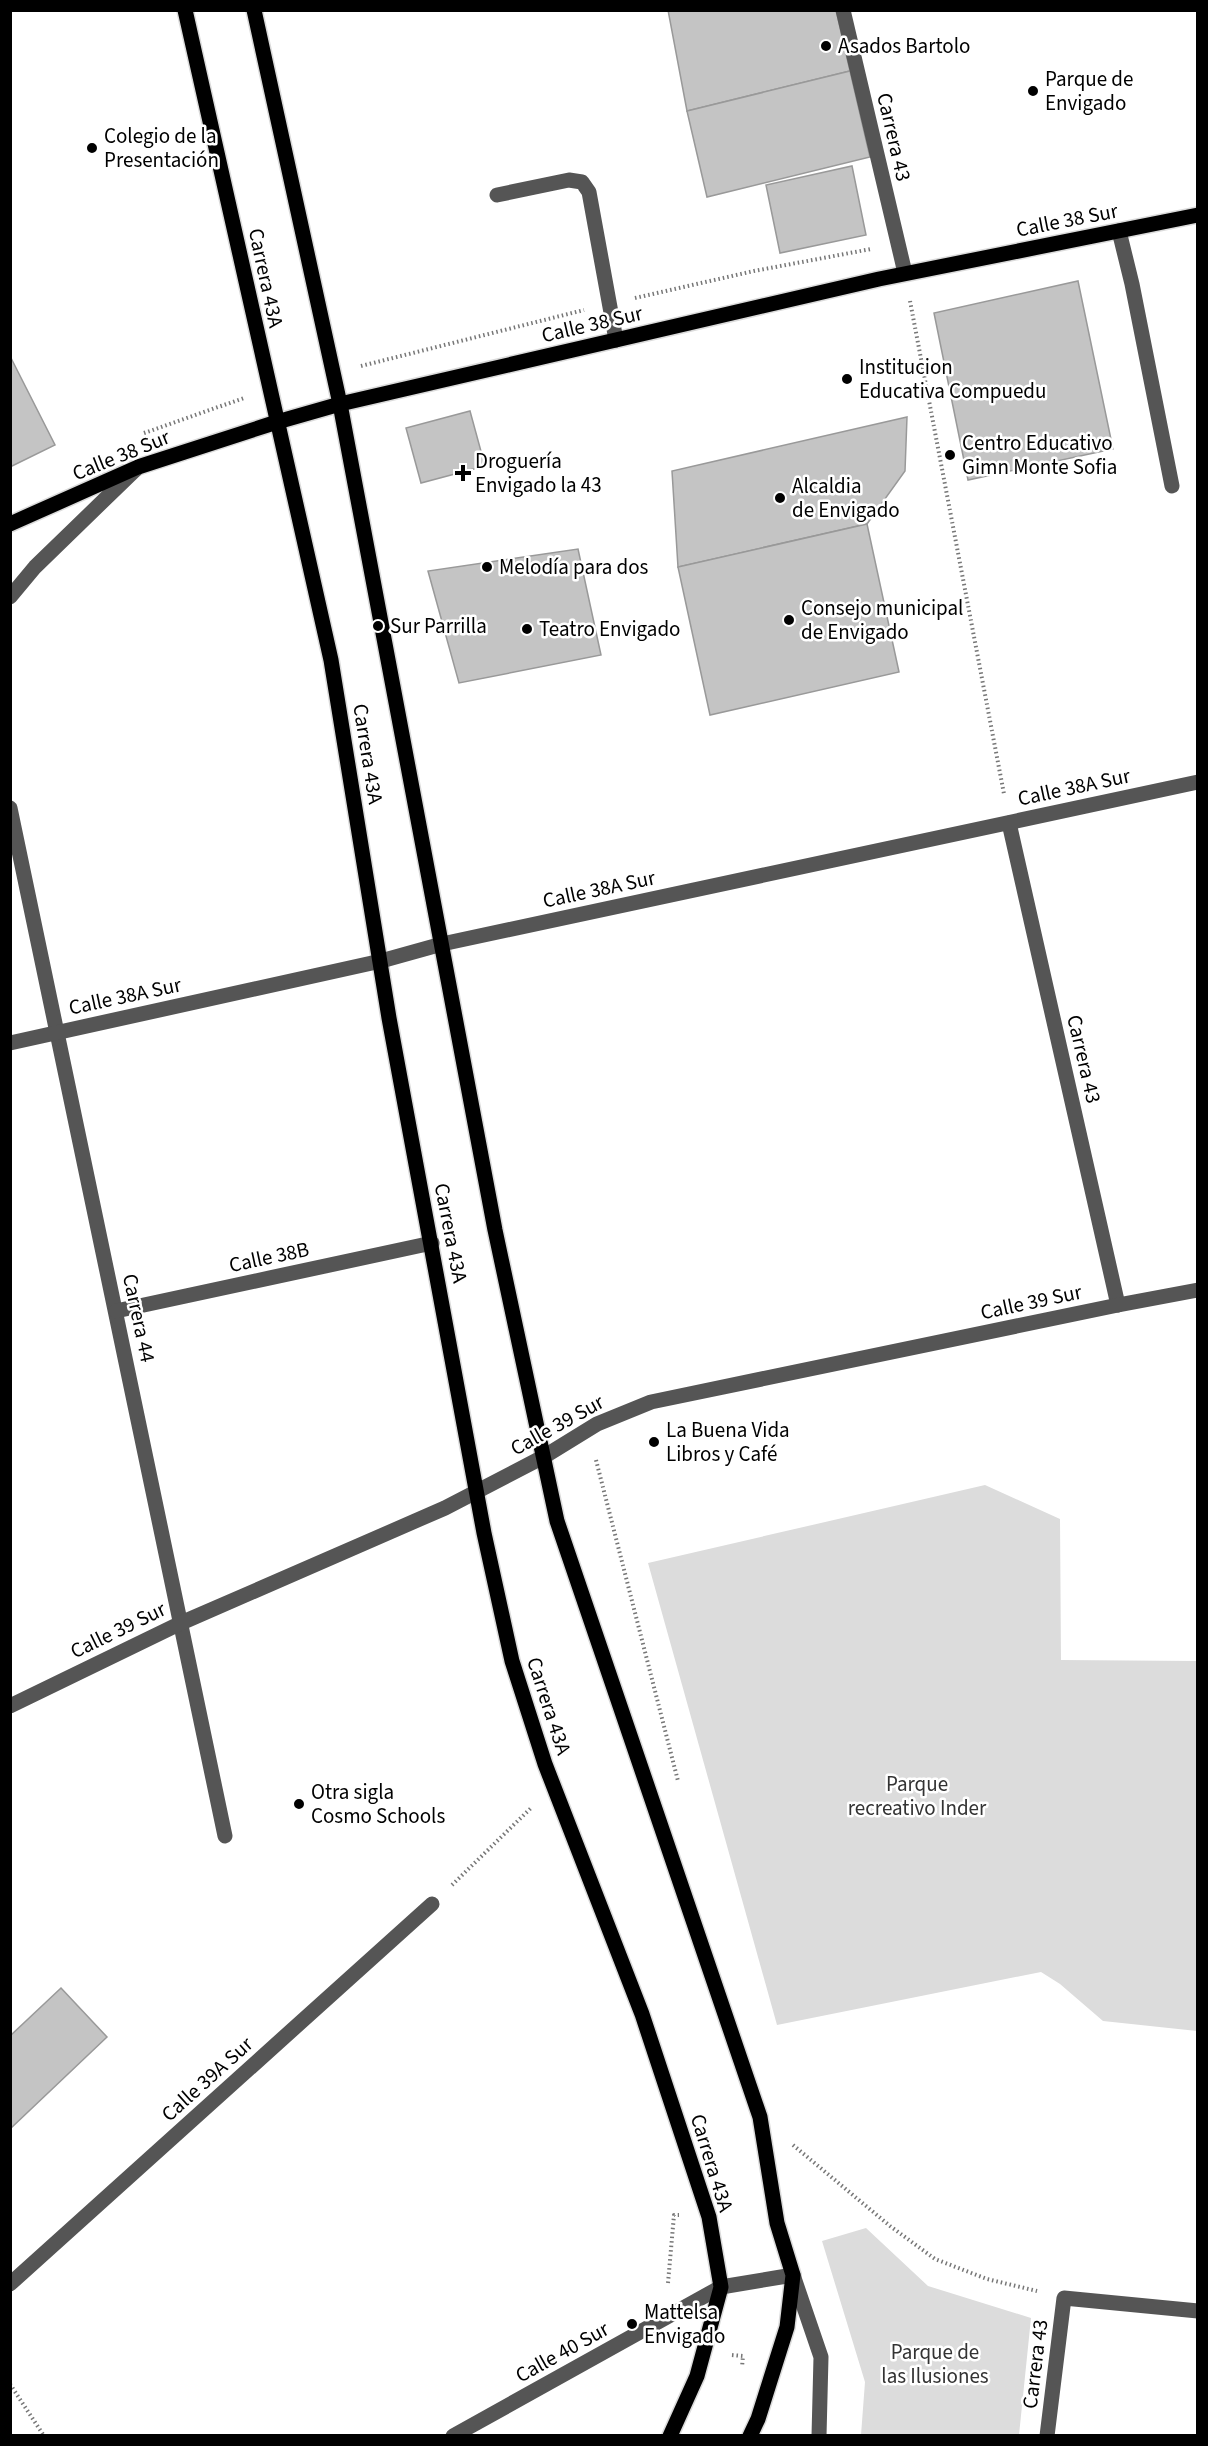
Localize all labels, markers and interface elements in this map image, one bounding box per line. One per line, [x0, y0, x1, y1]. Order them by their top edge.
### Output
place label: Asados Bartolo [838, 31, 970, 61]
marker: Asados Bartolo [819, 39, 833, 53]
place label: Parque de Envigado [1045, 64, 1133, 118]
marker: Parque de Envigado [1026, 84, 1040, 98]
street label: Carrera 43 [869, 90, 919, 184]
place label: Colegio de la Presentación [104, 121, 219, 175]
marker: Colegio de la Presentación [85, 141, 99, 155]
street label: Calle 38 Sur [1014, 195, 1121, 245]
street label: Carrera 43A [241, 225, 291, 331]
street label: Calle 38 Sur [538, 298, 646, 350]
place label: Institucion Educativa Compuedu [859, 352, 1046, 406]
marker: Institucion Educativa Compuedu [840, 372, 854, 386]
street label: Calle 38 Sur [68, 422, 175, 488]
place label: Centro Educativo Gimn Monte Sofia [962, 428, 1117, 482]
place label: Droguería Envigado la 43 [475, 446, 602, 500]
marker: Centro Educativo Gimn Monte Sofia [943, 448, 957, 462]
marker: Droguería Envigado la 43 [456, 466, 470, 480]
place label: Alcaldia de Envigado [792, 471, 900, 525]
marker: Alcaldia de Envigado [773, 491, 787, 505]
place label: Melodía para dos [499, 552, 649, 582]
marker: Melodía para dos [480, 560, 494, 574]
place label: Consejo municipal de Envigado [801, 593, 963, 647]
place label: Sur Parrilla [390, 611, 487, 641]
marker: Consejo municipal de Envigado [782, 613, 796, 627]
place label: Teatro Envigado [539, 614, 680, 644]
marker: Sur Parrilla [371, 619, 385, 633]
marker: Teatro Envigado [520, 622, 534, 636]
street label: Carrera 43A [345, 702, 391, 807]
street label: Calle 38A Sur [1015, 760, 1134, 814]
street label: Calle 38A Sur [540, 862, 659, 916]
street label: Calle 38A Sur [66, 969, 185, 1023]
street label: Carrera 43 [1059, 1012, 1109, 1106]
street label: Carrera 43A [427, 1180, 475, 1286]
street label: Calle 38B [226, 1234, 312, 1280]
street label: Carrera 44 [115, 1271, 163, 1365]
street label: Calle 39 Sur [978, 1276, 1085, 1327]
street label: Calle 39 Sur [505, 1387, 610, 1463]
place label: La Buena Vida Libros y Café [666, 1415, 790, 1469]
marker: La Buena Vida Libros y Café [647, 1435, 661, 1449]
street label: Calle 39 Sur [65, 1594, 171, 1666]
street label: Carrera 43A [519, 1653, 579, 1759]
park label: Parque recreativo Inder [848, 1769, 987, 1823]
place label: Otra sigla Cosmo Schools [311, 1777, 445, 1831]
marker: Otra sigla Cosmo Schools [292, 1797, 306, 1811]
street label: Calle 39A Sur [154, 2029, 260, 2128]
street label: Carrera 43A [683, 2110, 741, 2216]
place label: Mattelsa Envigado [644, 2297, 725, 2351]
street label: Calle 40 Sur [510, 2314, 615, 2390]
marker: Mattelsa Envigado [625, 2317, 639, 2331]
street label: Carrera 43 [1015, 2318, 1055, 2410]
park label: Parque de las Ilusiones [881, 2337, 989, 2391]

